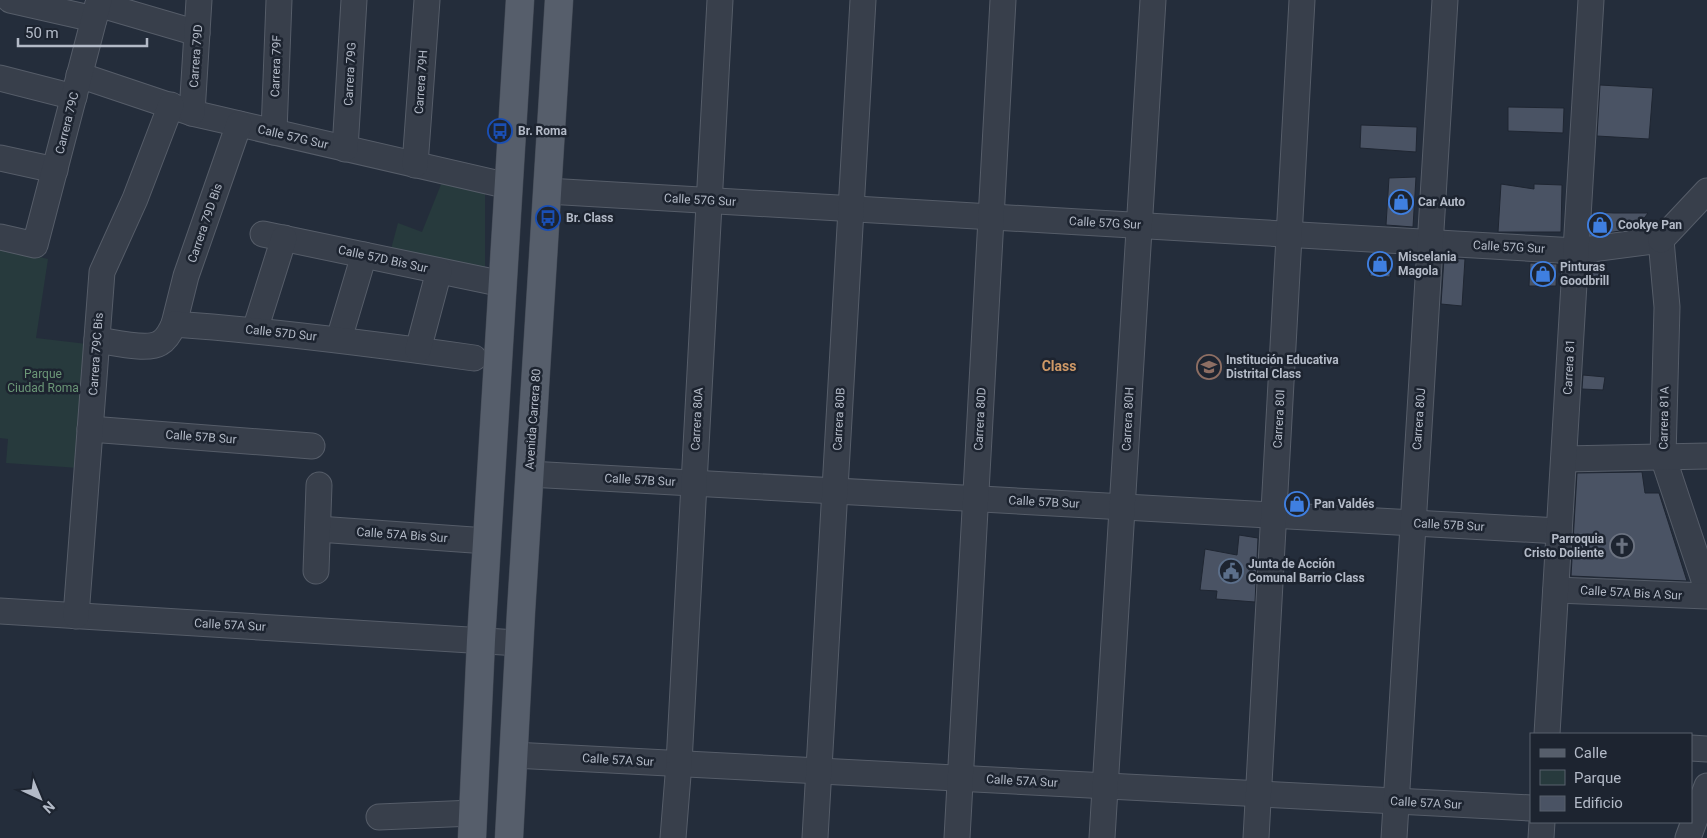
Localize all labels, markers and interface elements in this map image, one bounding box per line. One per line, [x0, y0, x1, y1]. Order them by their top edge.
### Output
scale bar [18, 15, 146, 47]
text: 50 m [25, 24, 59, 42]
street label: Carrera 79D [187, 24, 205, 88]
street label: Carrera 79F [268, 34, 284, 97]
street label: Carrera 79G [341, 42, 359, 106]
street label: Carrera 79H [412, 50, 430, 114]
street label: Carrera 79C [53, 90, 82, 155]
bus stop icon: Br. Roma [487, 118, 513, 144]
street label: Calle 57G Sur [256, 122, 330, 152]
place label: Br. Roma [518, 124, 567, 138]
street label: Carrera 79D Bis [185, 181, 225, 265]
shop icon: Car Auto [1388, 189, 1414, 215]
street label: Calle 57G Sur [664, 191, 736, 209]
place label: Car Auto [1418, 195, 1465, 209]
bus stop icon: Br. Class [535, 205, 561, 231]
place label: Br. Class [566, 211, 613, 225]
shop icon: Cookye Pan [1587, 212, 1613, 238]
street label: Calle 57G Sur [1069, 214, 1141, 232]
place label: Cookye Pan [1618, 218, 1682, 232]
street label: Calle 57G Sur [1473, 238, 1545, 256]
street label: Calle 57D Bis Sur [337, 243, 429, 275]
place label: Miscelania Magola [1398, 250, 1457, 278]
shop icon: Miscelania Magola [1367, 251, 1393, 277]
place label: Pinturas Goodbrill [1560, 260, 1609, 288]
shop icon: Pinturas Goodbrill [1530, 261, 1556, 287]
street label: Carrera 79C Bis [86, 312, 106, 396]
street label: Calle 57D Sur [245, 322, 317, 344]
street label: Carrera 81 [1561, 339, 1577, 395]
place label: Institución Educativa Distrital Class [1226, 353, 1339, 381]
school or university icon: Institución Educativa Distrital Class [1196, 354, 1222, 380]
district label: Class [1042, 358, 1076, 374]
park label: Parque Ciudad Roma [7, 367, 79, 395]
street label: Avenida Carrera 80 [522, 368, 544, 470]
street label: Carrera 81A [1656, 386, 1672, 450]
street label: Carrera 80A [688, 387, 706, 451]
street label: Carrera 80B [830, 387, 848, 451]
street label: Carrera 80D [971, 387, 989, 451]
street label: Carrera 80H [1119, 387, 1137, 451]
street label: Carrera 80J [1410, 388, 1428, 450]
street label: Carrera 80I [1270, 389, 1288, 449]
street label: Calle 57B Sur [165, 428, 237, 446]
street label: Calle 57B Sur [604, 471, 676, 489]
shop icon: Pan Valdés [1284, 491, 1310, 517]
street label: Calle 57B Sur [1008, 493, 1080, 511]
place label: Pan Valdés [1314, 497, 1374, 511]
street label: Calle 57B Sur [1413, 516, 1485, 534]
street label: Calle 57A Bis Sur [356, 525, 448, 545]
place label: Parroquia Cristo Doliente [1524, 532, 1605, 560]
church icon: Parroquia Cristo Doliente [1609, 533, 1635, 559]
place label: Junta de Acción Comunal Barrio Class [1248, 557, 1365, 585]
public building icon: Junta de Acción Comunal Barrio Class [1218, 558, 1244, 584]
street label: Calle 57A Bis A Sur [1580, 583, 1682, 603]
street label: Calle 57A Sur [194, 616, 266, 634]
legend [1530, 733, 1692, 823]
text: Calle [1574, 744, 1607, 762]
street label: Calle 57A Sur [582, 751, 654, 769]
text: Parque [1574, 769, 1621, 787]
street label: Calle 57A Sur [986, 772, 1058, 790]
north arrow [15, 773, 65, 823]
street label: Calle 57A Sur [1390, 794, 1462, 812]
text: Edificio [1574, 794, 1623, 812]
text: N [40, 798, 58, 817]

